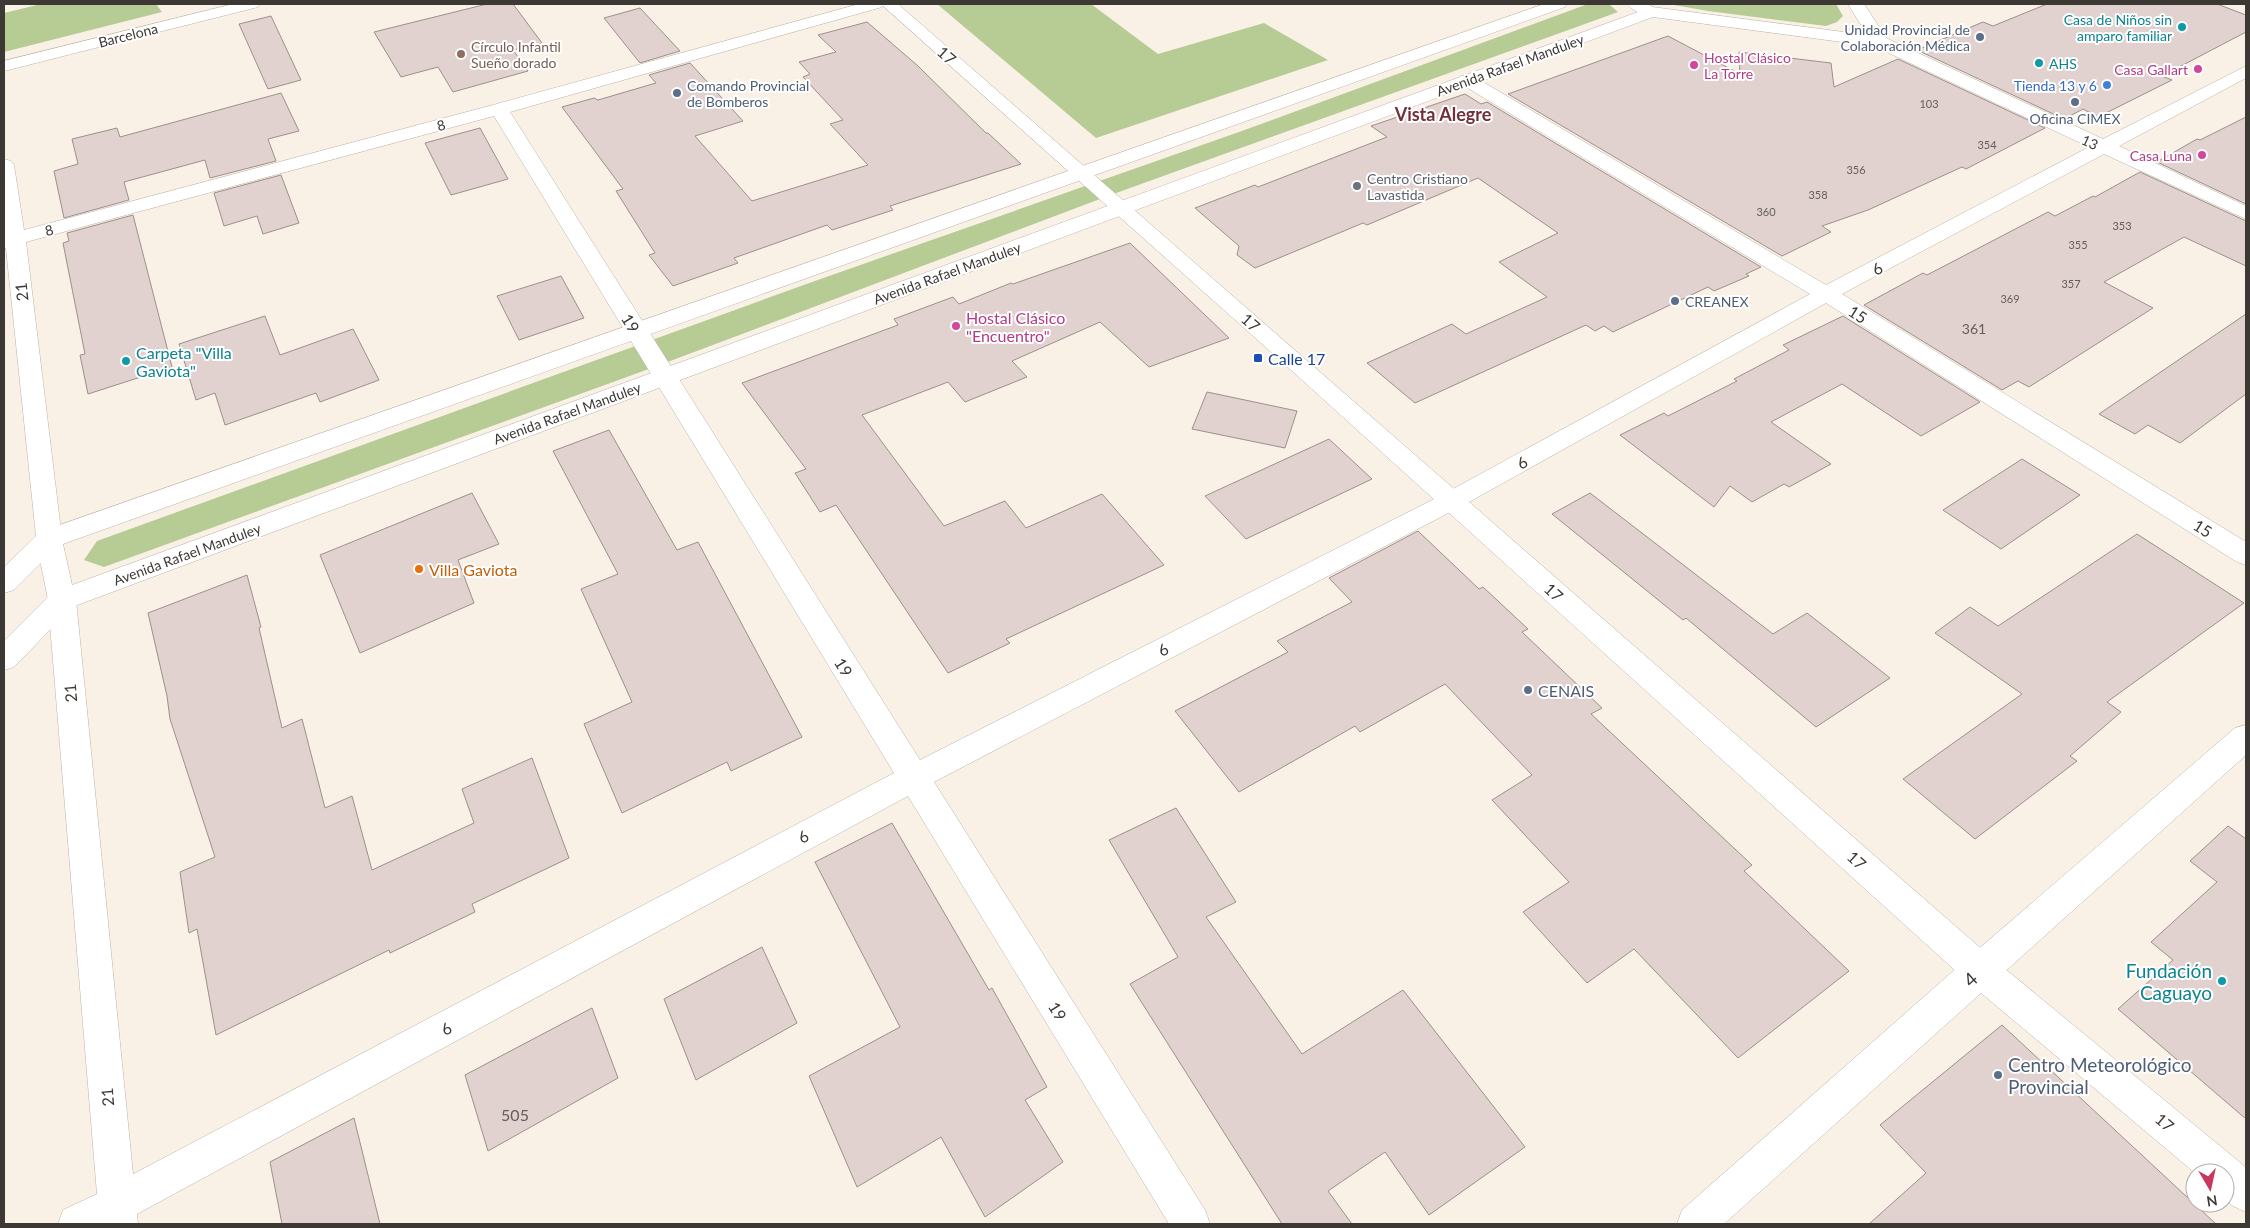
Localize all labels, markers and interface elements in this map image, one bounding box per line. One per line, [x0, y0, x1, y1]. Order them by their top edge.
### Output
place label: Casa de Niños sin amparo familiar [2064, 11, 2172, 44]
street label: Barcelona [97, 19, 160, 51]
place label: Unidad Provincial de Colaboración Médica [1840, 21, 1970, 54]
marker: Casa de Niños sin amparo familiar [2176, 21, 2188, 33]
street label: Avenida Rafael Manduley [1434, 30, 1587, 100]
marker: Unidad Provincial de Colaboración Médica [1974, 31, 1986, 43]
place label: Círculo Infantil Sueño dorado [471, 38, 561, 71]
street label: 17 [934, 42, 960, 68]
marker: Círculo Infantil Sueño dorado [455, 48, 467, 60]
place label: Hostal Clásico La Torre [1704, 49, 1791, 82]
place label: AHS [2049, 55, 2077, 72]
marker: AHS [2033, 57, 2045, 69]
marker: Hostal Clásico La Torre [1688, 59, 1700, 71]
place label: Casa Gallart [2114, 61, 2188, 78]
marker: Casa Gallart [2192, 63, 2204, 75]
place label: Comando Provincial de Bomberos [687, 77, 809, 110]
place label: Tienda 13 y 6 [2014, 77, 2097, 94]
marker: Tienda 13 y 6 [2101, 79, 2113, 91]
marker: Comando Provincial de Bomberos [671, 87, 683, 99]
marker: Oficina CIMEX [2069, 96, 2081, 108]
house number: 103 [1919, 97, 1939, 110]
district label: Vista Alegre [1394, 103, 1492, 125]
place label: Oficina CIMEX [2029, 110, 2121, 127]
street label: 8 [435, 116, 447, 134]
street label: 13 [2079, 131, 2101, 153]
house number: 354 [1977, 138, 1997, 151]
place label: Casa Luna [2130, 147, 2192, 164]
marker: Casa Luna [2196, 149, 2208, 161]
house number: 356 [1846, 163, 1866, 176]
place label: Centro Cristiano Lavastida [1367, 170, 1468, 203]
marker: Centro Cristiano Lavastida [1351, 180, 1363, 192]
house number: 358 [1808, 188, 1828, 201]
house number: 360 [1756, 205, 1776, 218]
house number: 353 [2112, 219, 2132, 232]
street label: 8 [43, 221, 55, 239]
street label: Avenida Rafael Manduley [871, 238, 1024, 308]
house number: 355 [2068, 238, 2088, 251]
street label: 6 [1868, 257, 1886, 279]
house number: 357 [2061, 277, 2081, 290]
street label: 21 [11, 282, 31, 302]
house number: 369 [2000, 292, 2020, 305]
place label: CREANEX [1685, 293, 1749, 310]
marker: CREANEX [1669, 295, 1681, 307]
street label: 15 [1845, 301, 1871, 327]
place label: Hostal Clásico "Encuentro" [966, 308, 1065, 345]
street label: 17 [1238, 309, 1264, 335]
street label: 19 [618, 310, 644, 336]
marker: Hostal Clásico "Encuentro" [950, 320, 962, 332]
house number: 361 [1962, 320, 1986, 337]
place label: Carpeta "Villa Gaviota" [136, 343, 232, 380]
place label: Calle 17 [1268, 349, 1325, 368]
marker: Calle 17 [1252, 352, 1264, 364]
marker: Carpeta "Villa Gaviota" [120, 355, 132, 367]
street label: Avenida Rafael Manduley [491, 378, 644, 448]
street label: 6 [1513, 451, 1531, 473]
street label: 15 [2190, 515, 2216, 541]
street label: Avenida Rafael Manduley [111, 519, 264, 589]
place label: Villa Gaviota [429, 560, 517, 579]
marker: Villa Gaviota [413, 563, 425, 575]
street label: 17 [1541, 579, 1567, 605]
street label: 6 [1155, 638, 1171, 660]
street label: 19 [831, 654, 857, 680]
place label: CENAIS [1538, 681, 1594, 700]
street label: 21 [60, 683, 80, 703]
marker: CENAIS [1522, 684, 1534, 696]
street label: 6 [794, 825, 812, 847]
street label: 17 [1844, 847, 1870, 873]
place label: Fundación Caguayo [2126, 959, 2212, 1004]
street label: 4 [1958, 967, 1982, 991]
marker: Fundación Caguayo [2216, 975, 2228, 987]
street label: 19 [1045, 998, 1071, 1024]
street label: 6 [437, 1017, 455, 1039]
place label: Centro Meteorológico Provincial [2008, 1053, 2191, 1098]
marker: Centro Meteorológico Provincial [1992, 1069, 2004, 1081]
street label: 21 [97, 1087, 117, 1107]
house number: 505 [501, 1105, 529, 1124]
street label: 17 [2152, 1109, 2178, 1135]
north arrow [2185, 1163, 2235, 1213]
text: N [2205, 1192, 2219, 1211]

